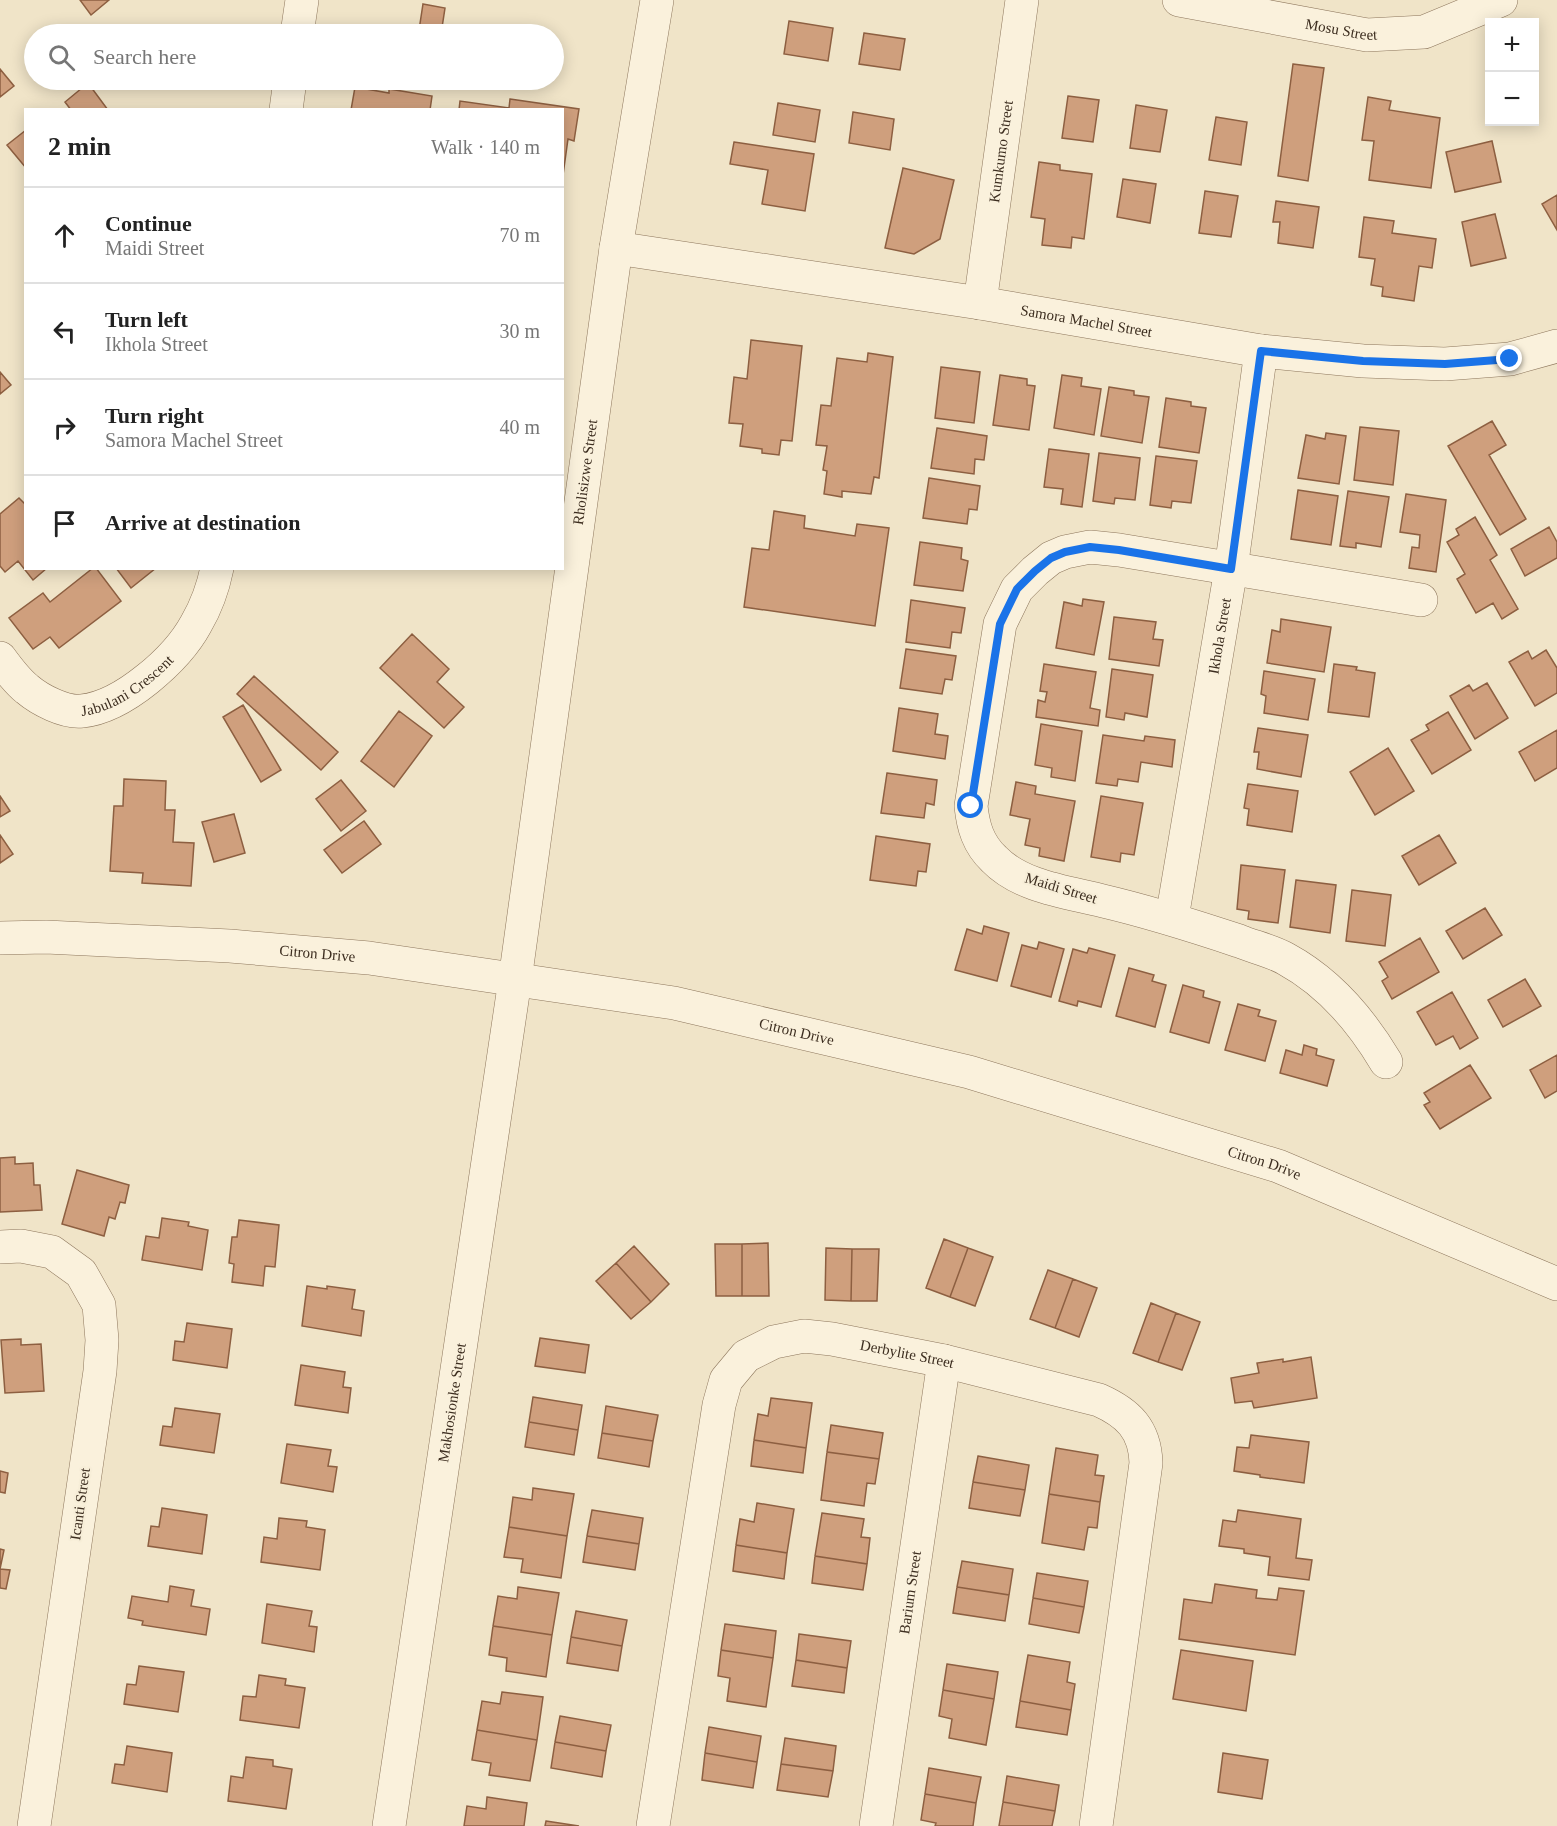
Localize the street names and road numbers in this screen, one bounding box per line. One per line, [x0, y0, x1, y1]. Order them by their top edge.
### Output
street label: Mosu Street [1304, 16, 1378, 43]
street label: Kumkumo Street [986, 99, 1016, 204]
street label: Samora Machel Street [1019, 302, 1154, 340]
street label: Rholisizwe Street [570, 418, 600, 526]
street label: Ikhola Street [1205, 596, 1234, 675]
street label: Jabulani Crescent [80, 651, 177, 719]
street label: Maidi Street [1023, 869, 1100, 907]
street label: Citron Drive [279, 942, 356, 965]
street label: Citron Drive [758, 1015, 836, 1048]
street label: Citron Drive [1226, 1143, 1304, 1183]
street label: Derbylite Street [859, 1337, 957, 1371]
street label: Makhosionke Street [435, 1341, 469, 1463]
street label: Icanti Street [67, 1466, 93, 1541]
street label: Barium Street [896, 1549, 924, 1635]

